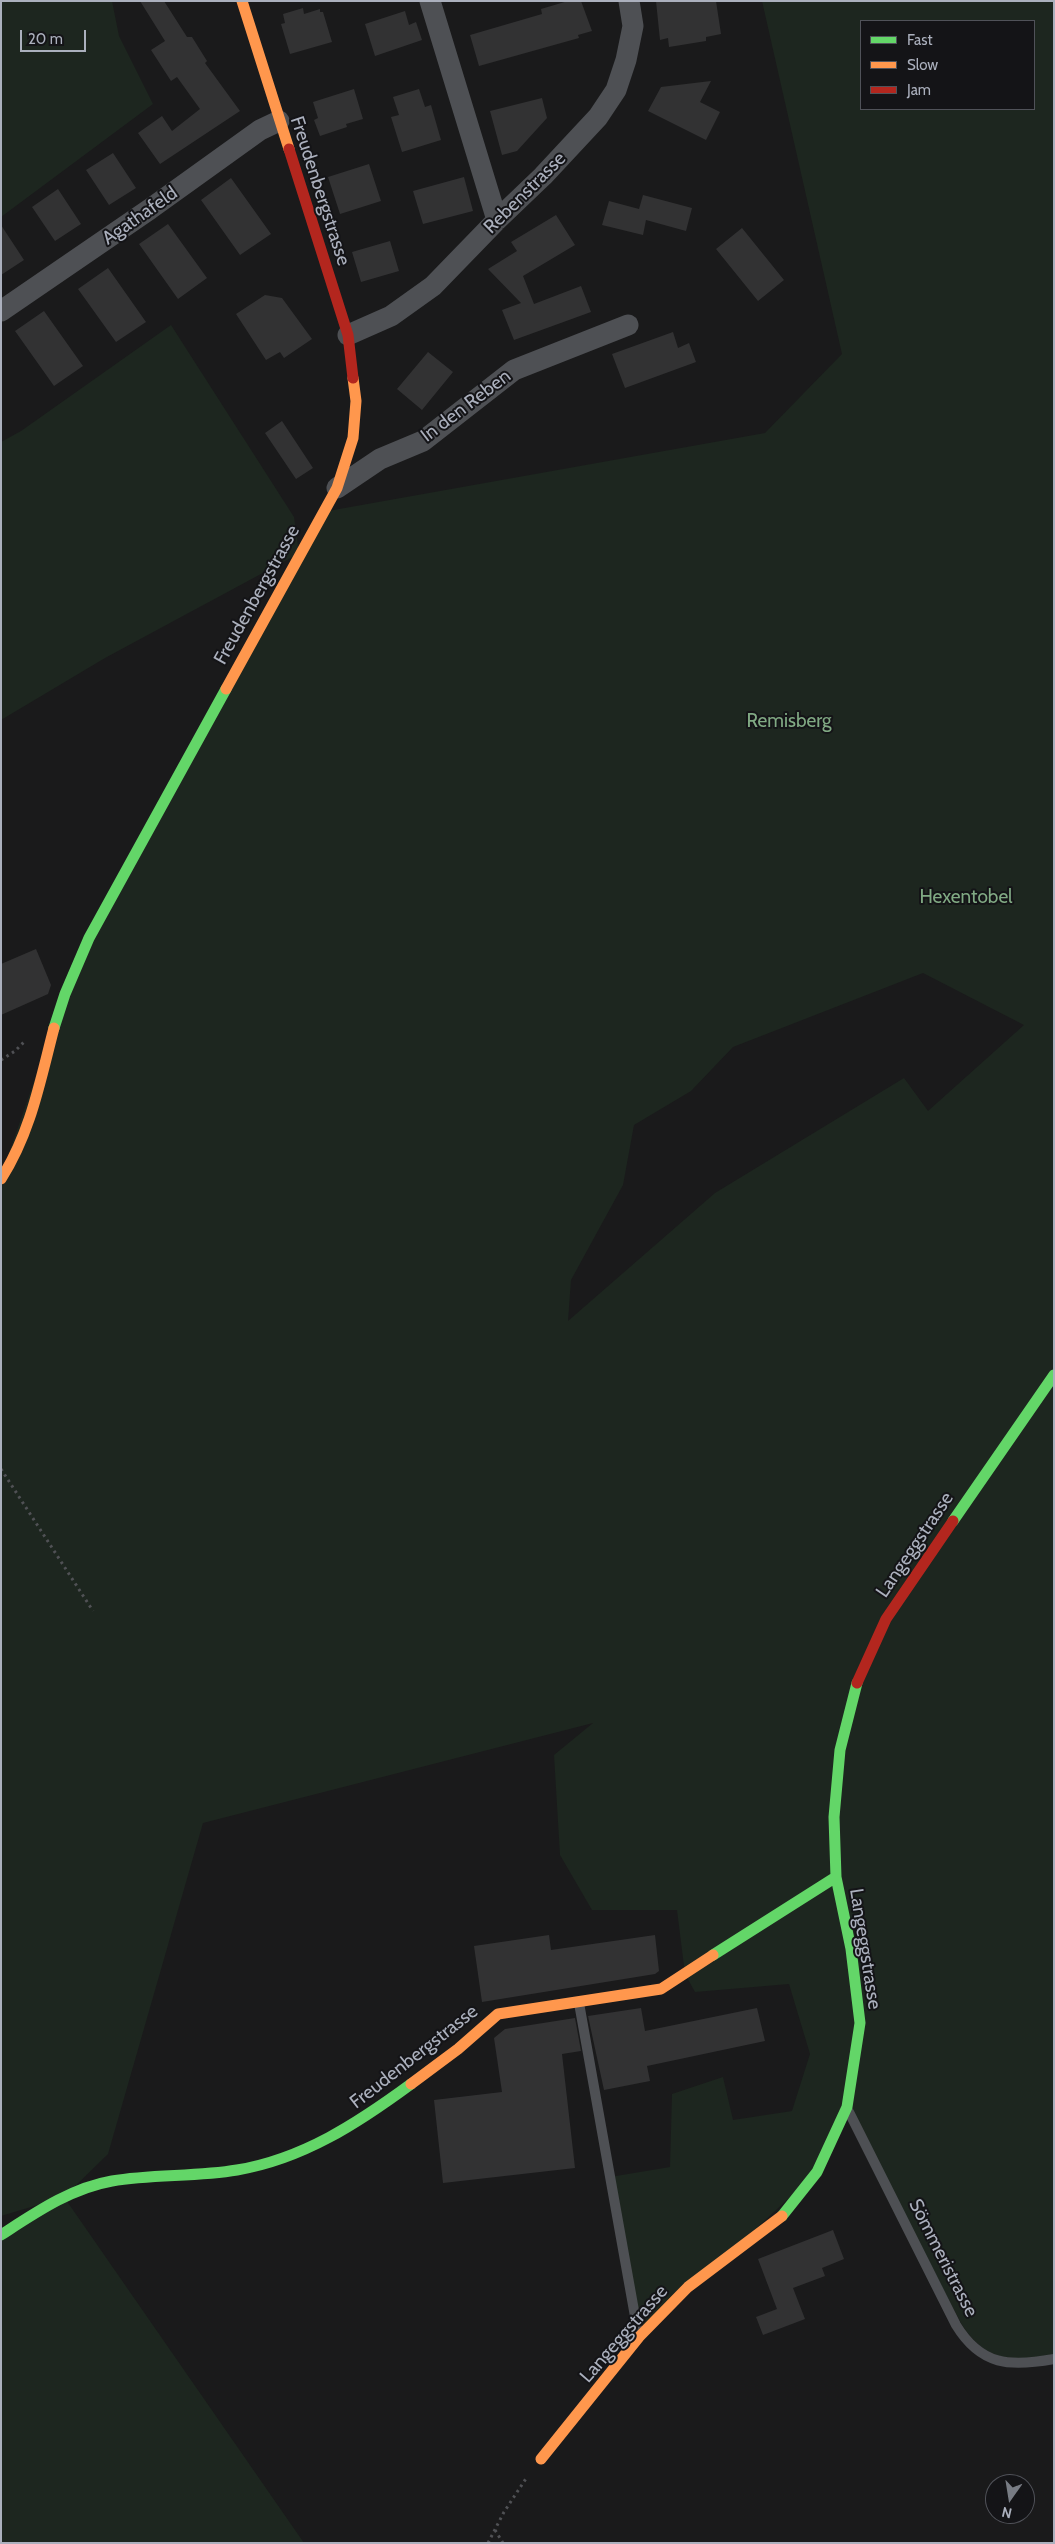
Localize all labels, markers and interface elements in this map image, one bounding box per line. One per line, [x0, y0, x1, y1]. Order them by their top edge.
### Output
scale bar [22, 20, 89, 52]
legend [860, 20, 1035, 110]
text: 20 m [28, 30, 63, 48]
text: Fast [907, 31, 932, 49]
text: Slow [907, 56, 938, 74]
text: Jam [907, 81, 931, 99]
street label: Freudenbergstrasse [285, 113, 355, 269]
street label: Rebenstrasse [479, 147, 571, 239]
street label: Agathafeld [98, 182, 182, 250]
street label: In den Reben [417, 365, 515, 447]
street label: Freudenbergstrasse [209, 521, 305, 669]
park label: Remisberg [746, 710, 832, 732]
park label: Hexentobel [919, 886, 1013, 908]
street label: Langeggstrasse [871, 1488, 959, 1602]
street label: Langeggstrasse [844, 1887, 886, 2011]
street label: Freudenbergstrasse [346, 2000, 482, 2114]
street label: Sömmeristrasse [903, 2195, 983, 2321]
street label: Langeggstrasse [575, 2280, 673, 2388]
north arrow [985, 2474, 1035, 2524]
text: N [1000, 2503, 1014, 2523]

